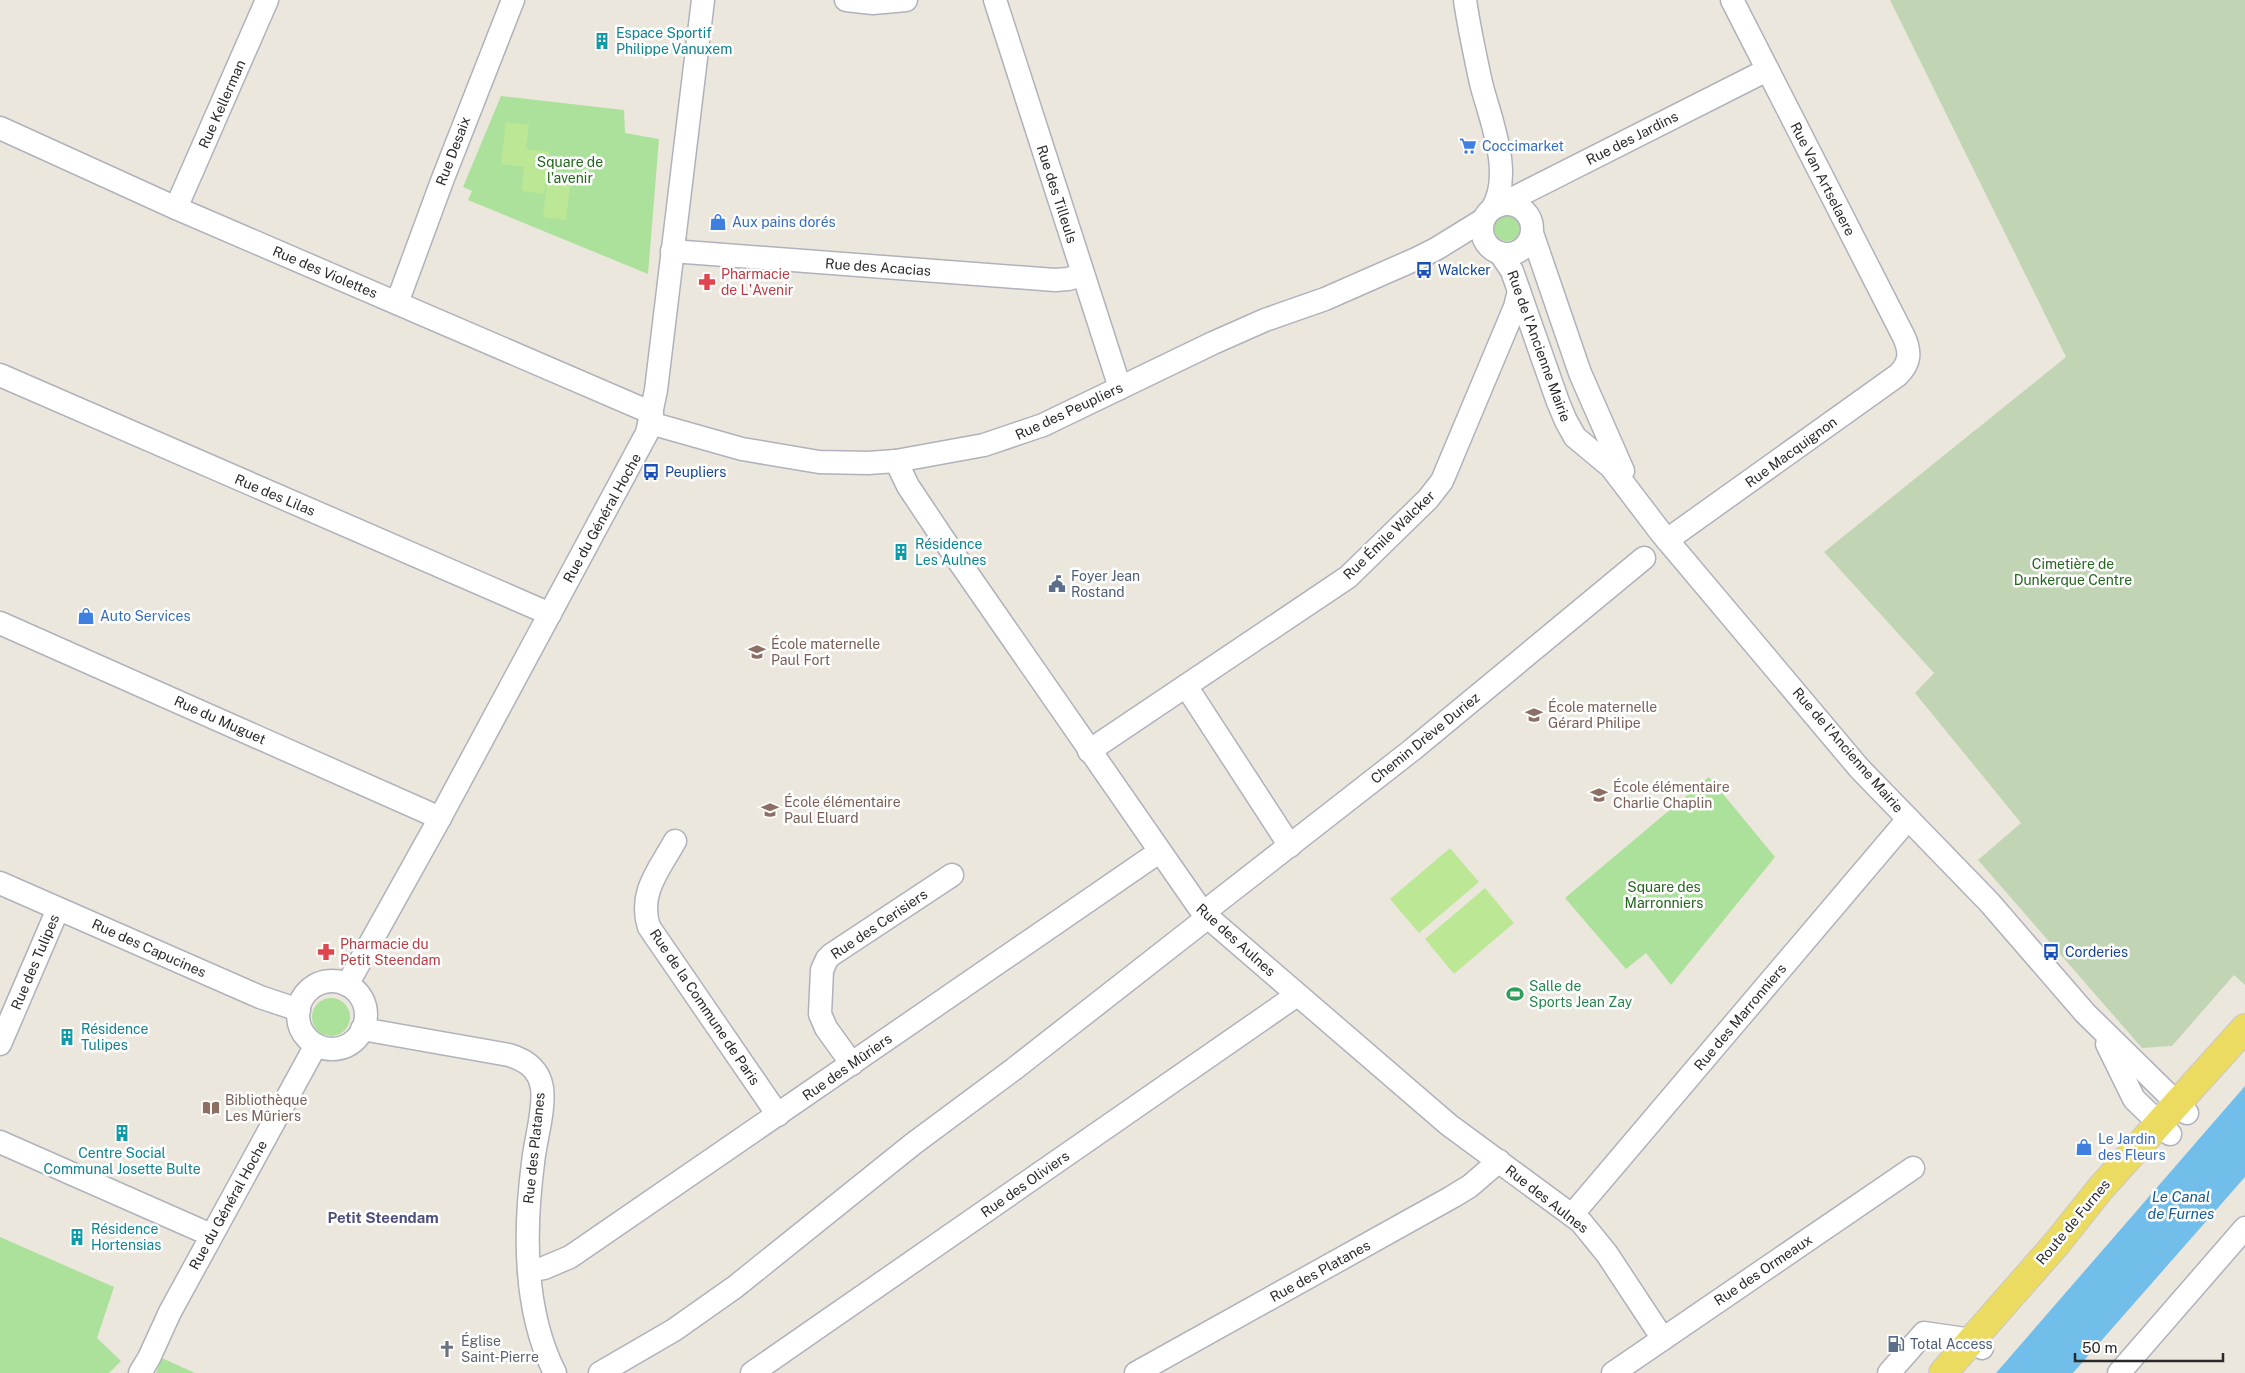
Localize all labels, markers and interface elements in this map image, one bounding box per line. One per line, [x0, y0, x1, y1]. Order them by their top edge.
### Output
place label: Espace Sportif Philippe Vanuxem [616, 25, 732, 57]
building icon: Espace Sportif Philippe Vanuxem [592, 31, 612, 51]
street label: Rue Kellerman [195, 57, 249, 151]
street label: Rue des Jardins [1583, 108, 1681, 168]
street label: Rue Desaix [433, 114, 473, 188]
street label: Rue Van Artselaere [1787, 120, 1859, 238]
supermarket icon: Coccimarket [1458, 136, 1478, 156]
place label: Coccimarket [1482, 138, 1564, 154]
street label: Rue des Tilleuls [1034, 143, 1080, 245]
park label: Square de l'avenir [537, 154, 603, 186]
shop icon: Aux pains dorés [708, 212, 728, 232]
place label: Aux pains dorés [732, 214, 836, 230]
street label: Rue des Violettes [270, 243, 380, 301]
street label: Rue des Acacias [825, 255, 931, 279]
bus stop icon: Walcker [1414, 260, 1434, 280]
place label: Walcker [1438, 262, 1491, 278]
place label: Pharmacie de L'Avenir [721, 266, 793, 298]
street label: Rue de l'Ancienne Mairie [1504, 268, 1574, 424]
pharmacy icon: Pharmacie de L'Avenir [697, 272, 717, 292]
street label: Rue des Peupliers [1013, 379, 1125, 443]
street label: Rue Macquignon [1742, 413, 1840, 491]
street label: Rue du Général Hoche [560, 451, 644, 585]
bus stop icon: Peupliers [641, 462, 661, 482]
place label: Peupliers [665, 464, 726, 480]
street label: Rue des Lilas [232, 471, 318, 519]
street label: Rue Émile Walcker [1339, 487, 1438, 583]
place label: Résidence Les Aulnes [915, 536, 986, 568]
building icon: Résidence Les Aulnes [891, 542, 911, 562]
park label: Cimetière de Dunkerque Centre [2014, 556, 2132, 588]
place label: Foyer Jean Rostand [1071, 568, 1140, 600]
public building icon: Foyer Jean Rostand [1047, 574, 1067, 594]
shop icon: Auto Services [76, 606, 96, 626]
place label: Auto Services [100, 608, 190, 624]
place label: École maternelle Paul Fort [771, 635, 880, 668]
school or university icon: École maternelle Paul Fort [747, 642, 767, 662]
street label: Rue de l'Ancienne Mairie [1789, 684, 1907, 816]
street label: Chemin Drève Duriez [1367, 689, 1483, 787]
street label: Rue du Muguet [172, 693, 268, 747]
place label: École maternelle Gérard Philipe [1548, 698, 1657, 731]
school or university icon: École maternelle Gérard Philipe [1524, 705, 1544, 725]
place label: École élémentaire Charlie Chaplin [1613, 778, 1730, 811]
school or university icon: École élémentaire Charlie Chaplin [1589, 785, 1609, 805]
place label: École élémentaire Paul Eluard [784, 793, 901, 826]
school or university icon: École élémentaire Paul Eluard [760, 800, 780, 820]
park label: Square des Marronniers [1625, 879, 1703, 911]
street label: Rue des Cerisiers [828, 886, 930, 962]
street label: Rue des Aulnes [1193, 900, 1279, 980]
street label: Rue des Tulipes [8, 912, 62, 1012]
street label: Rue des Capucines [90, 916, 208, 980]
street label: Rue de la Commune de Paris [647, 926, 763, 1088]
place label: Pharmacie du Petit Steendam [340, 936, 441, 968]
pharmacy icon: Pharmacie du Petit Steendam [316, 942, 336, 962]
bus stop icon: Corderies [2041, 942, 2061, 962]
place label: Corderies [2065, 944, 2128, 960]
street label: Rue des Marronniers [1691, 960, 1789, 1074]
place label: Salle de Sports Jean Zay [1529, 978, 1633, 1010]
sports icon: Salle de Sports Jean Zay [1505, 984, 1525, 1004]
place label: Résidence Tulipes [81, 1021, 149, 1053]
building icon: Résidence Tulipes [57, 1027, 77, 1047]
street label: Rue des Mûriers [799, 1030, 895, 1104]
place label: Bibliothèque Les Mûriers [225, 1092, 307, 1124]
street label: Rue des Platanes [520, 1092, 548, 1204]
library icon: Bibliothèque Les Mûriers [201, 1098, 221, 1118]
building icon: Centre Social Communal Josette Bulte [112, 1123, 132, 1143]
place label: Le Jardin des Fleurs [2098, 1131, 2166, 1163]
shop icon: Le Jardin des Fleurs [2074, 1137, 2094, 1157]
street label: Rue du Général Hoche [186, 1138, 270, 1272]
place label: Centre Social Communal Josette Bulte [43, 1145, 201, 1177]
street label: Rue des Oliviers [978, 1148, 1072, 1220]
street label: Rue des Aulnes [1502, 1162, 1592, 1236]
street label: Route de Furnes [2033, 1176, 2113, 1268]
water label: Le Canal de Furnes [2148, 1188, 2214, 1222]
district label: Petit Steendam [327, 1209, 439, 1226]
place label: Résidence Hortensias [91, 1221, 161, 1253]
building icon: Résidence Hortensias [67, 1227, 87, 1247]
street label: Rue des Ormeaux [1711, 1231, 1815, 1309]
street label: Rue des Platanes [1267, 1237, 1373, 1305]
scale bar [2075, 1330, 2222, 1362]
place label: Église Saint-Pierre [461, 1332, 539, 1365]
fuel station icon: Total Access [1886, 1334, 1906, 1354]
place label: Total Access [1910, 1336, 1993, 1352]
church icon: Église Saint-Pierre [437, 1339, 457, 1359]
text: 50 m [2082, 1339, 2117, 1356]

